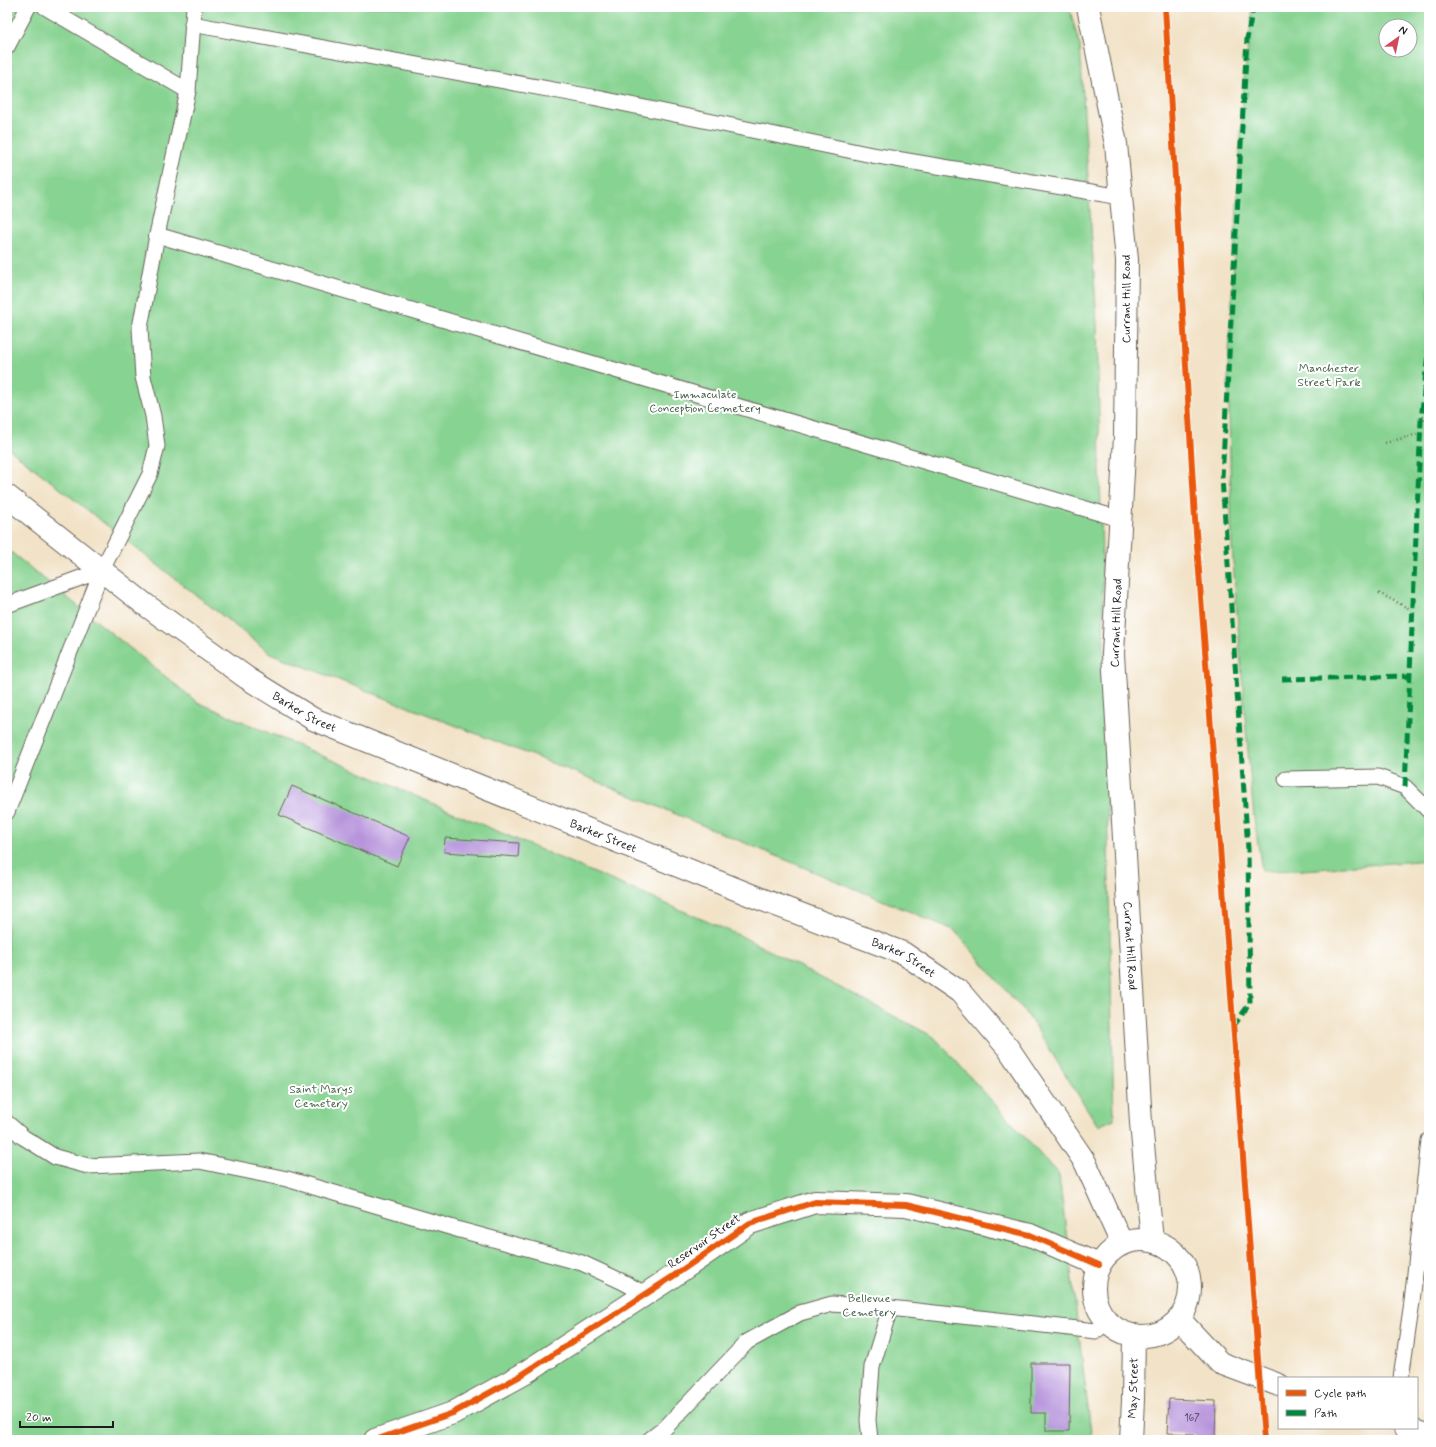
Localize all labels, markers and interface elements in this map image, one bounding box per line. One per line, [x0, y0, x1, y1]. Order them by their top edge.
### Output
north arrow [1378, 18, 1418, 58]
text: N [1396, 23, 1410, 38]
street label: Currant Hill Road [1119, 255, 1135, 343]
park label: Manchester Street Park [1297, 361, 1361, 391]
park label: Immaculate Conception Cemetery [649, 387, 761, 417]
street label: Currant Hill Road [1107, 578, 1127, 668]
street label: Barker Street [269, 689, 339, 737]
street label: Barker Street [567, 816, 639, 858]
street label: Currant Hill Road [1119, 901, 1140, 991]
street label: Barker Street [869, 935, 938, 982]
park label: Saint Marys Cemetery [289, 1082, 354, 1112]
street label: Reservoir Street [665, 1211, 744, 1273]
park label: Bellevue Cemetery [842, 1291, 896, 1321]
street label: May Street [1125, 1357, 1143, 1419]
legend [1278, 1377, 1418, 1429]
text: Cycle path [1314, 1386, 1366, 1402]
scale bar [20, 1403, 113, 1429]
text: Path [1314, 1406, 1337, 1422]
text: 20 m [26, 1410, 52, 1426]
house number: 167 [1184, 1412, 1200, 1425]

